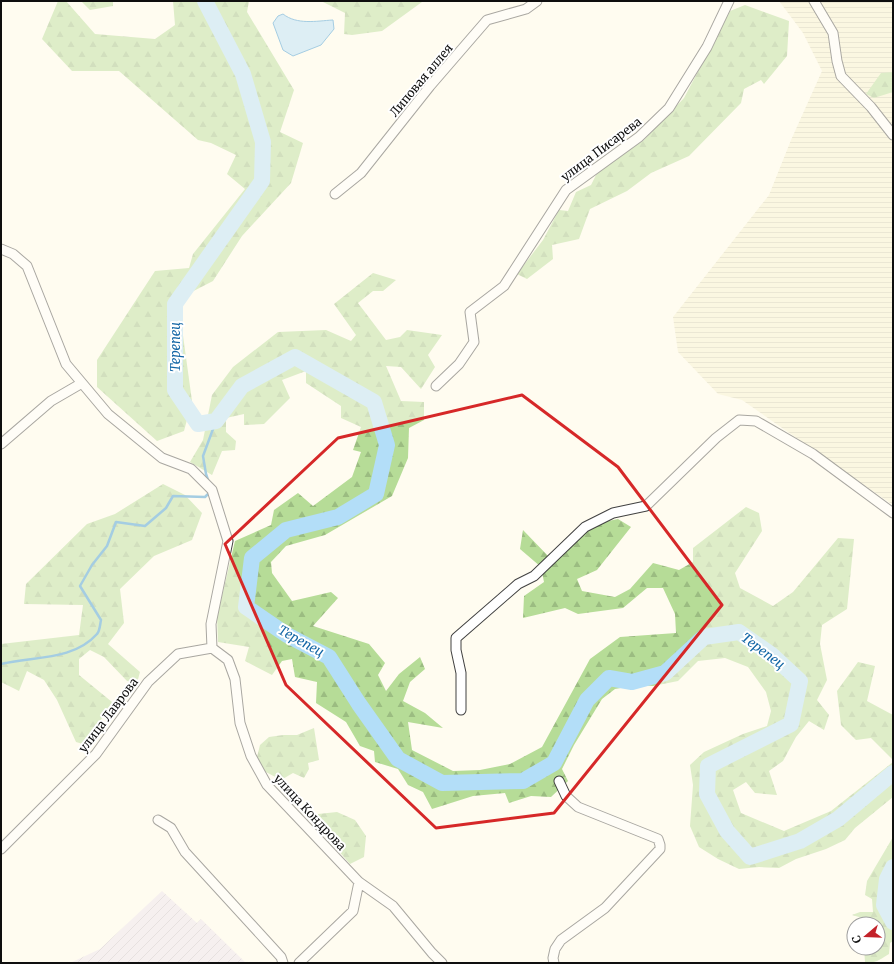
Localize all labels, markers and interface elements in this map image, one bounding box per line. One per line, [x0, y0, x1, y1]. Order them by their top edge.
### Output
street label: Липовая аллея [386, 41, 456, 119]
street label: улица Писарева [558, 113, 645, 184]
water label: Терепец [167, 322, 184, 372]
water label: Терепец [275, 621, 327, 661]
water label: Терепец [738, 629, 788, 673]
street label: улица Лаврова [75, 674, 141, 755]
street label: улица Кондрова [271, 771, 350, 854]
north arrow [846, 916, 886, 956]
text: С [849, 934, 864, 945]

